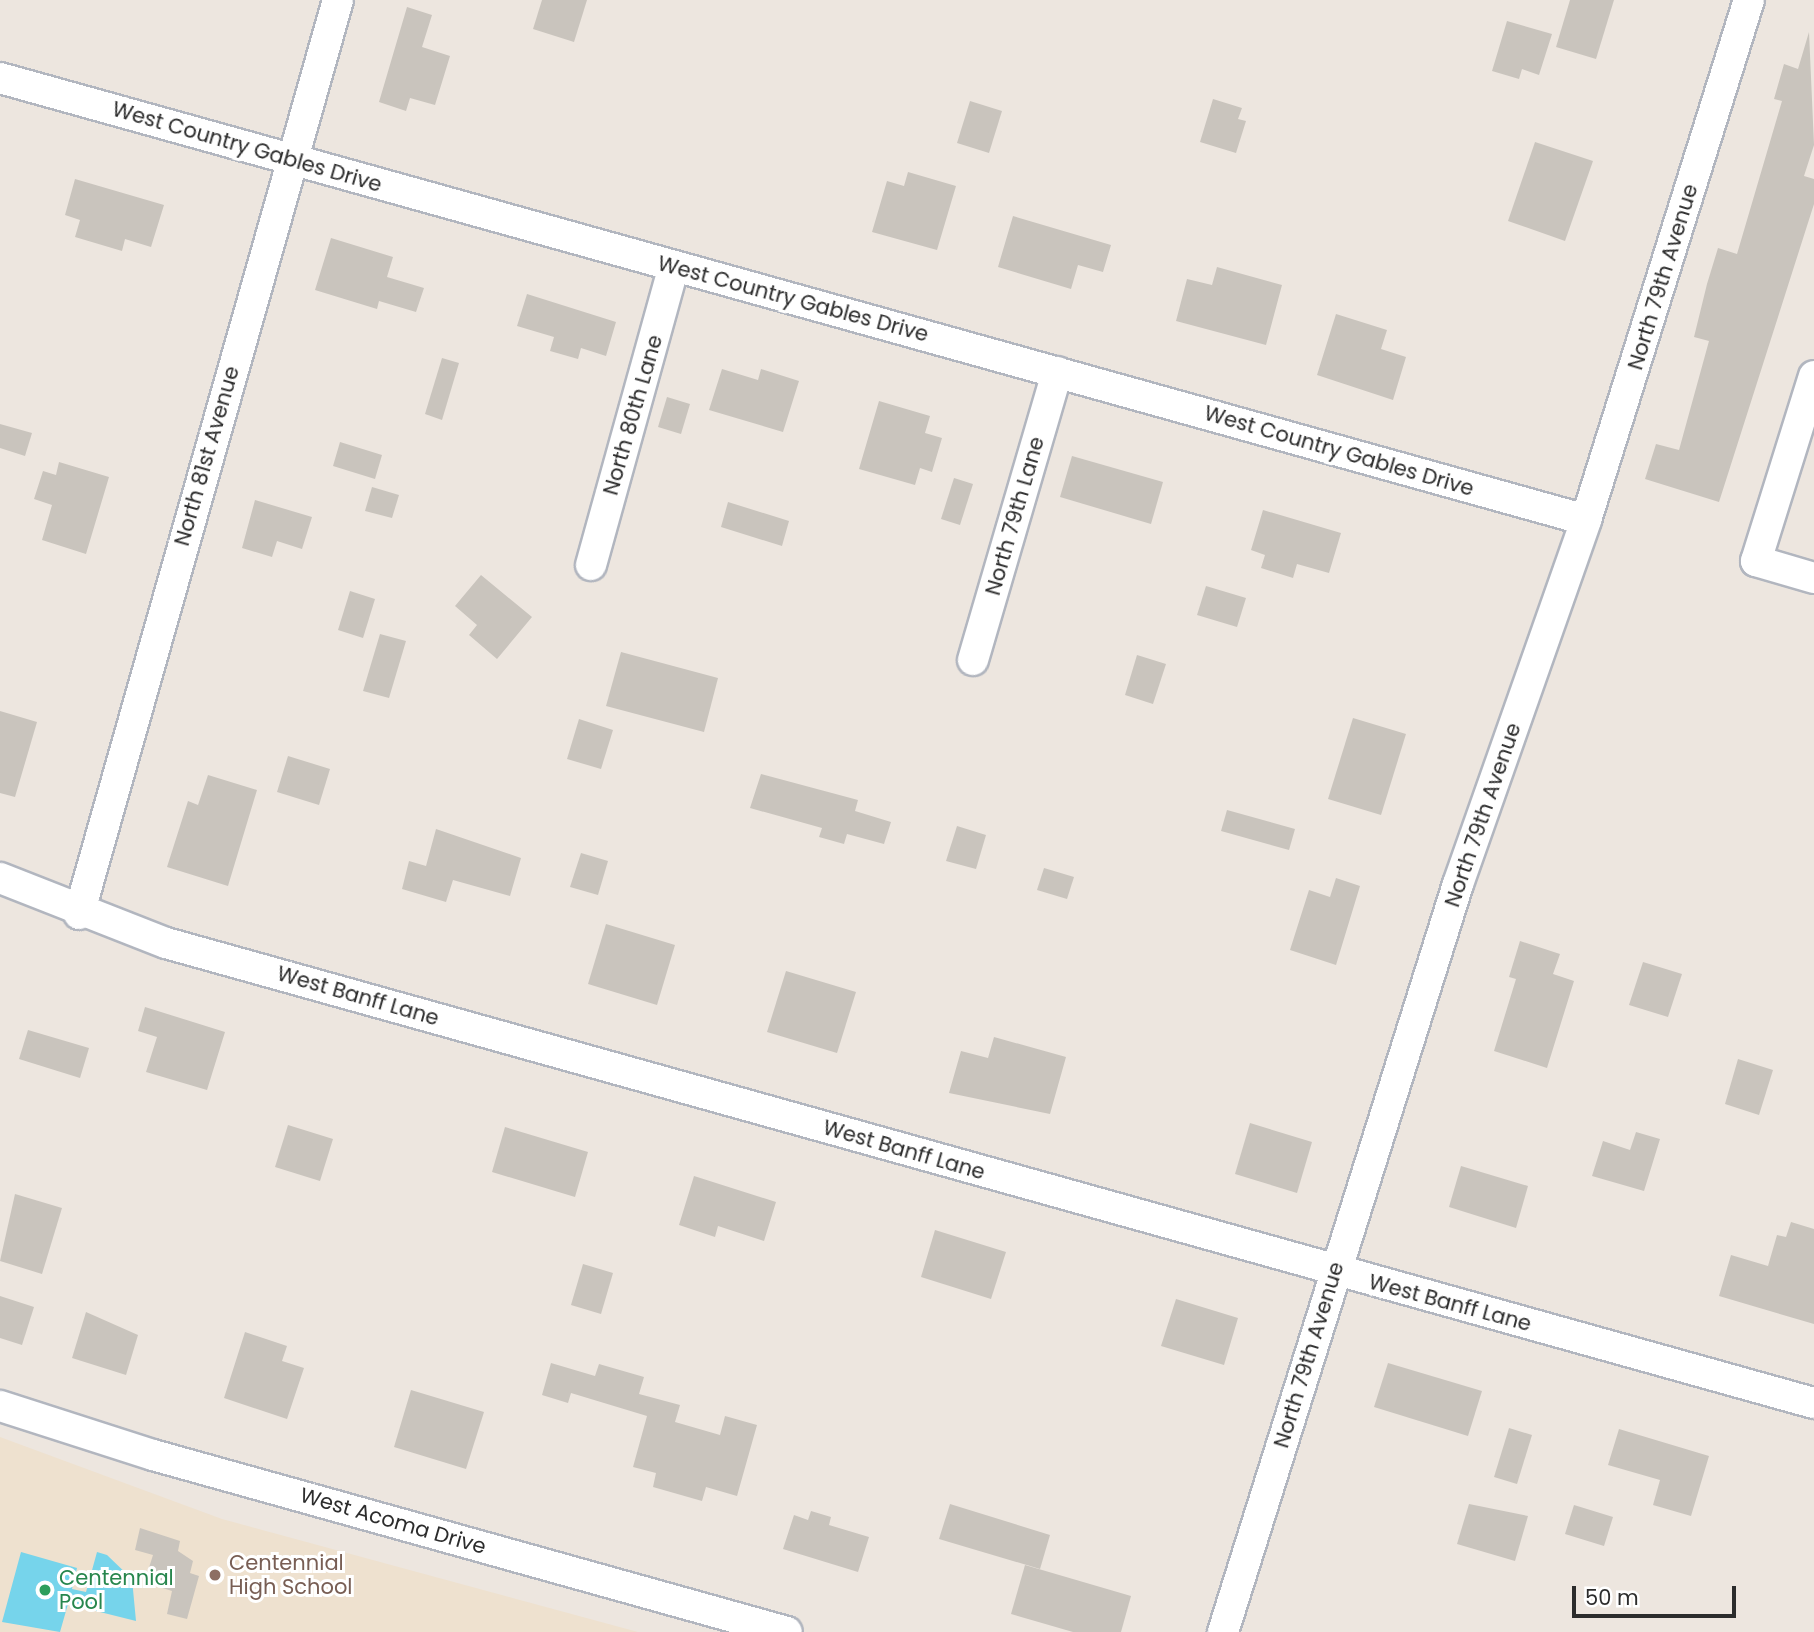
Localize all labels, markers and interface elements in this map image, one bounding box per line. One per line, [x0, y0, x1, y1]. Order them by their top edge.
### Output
street label: West Country Gables Drive [109, 96, 385, 198]
street label: North 79th Avenue [1623, 181, 1703, 373]
street label: West Country Gables Drive [655, 251, 931, 347]
street label: North 80th Lane [598, 332, 668, 498]
street label: North 81st Avenue [169, 363, 245, 549]
street label: West Country Gables Drive [1201, 400, 1477, 502]
street label: North 79th Lane [980, 434, 1050, 598]
street label: North 79th Avenue [1440, 720, 1526, 910]
street label: West Banff Lane [274, 961, 442, 1031]
street label: West Banff Lane [820, 1115, 988, 1185]
street label: North 79th Avenue [1269, 1259, 1349, 1451]
street label: West Banff Lane [1366, 1269, 1534, 1337]
street label: West Acoma Drive [297, 1482, 489, 1560]
place label: Centennial High School [229, 1550, 353, 1600]
place label: Centennial Pool [59, 1565, 174, 1615]
marker: Centennial High School [207, 1567, 223, 1583]
scale bar [1576, 1572, 1741, 1616]
marker: Centennial Pool [37, 1582, 53, 1598]
text: 50 m [1585, 1583, 1639, 1612]

